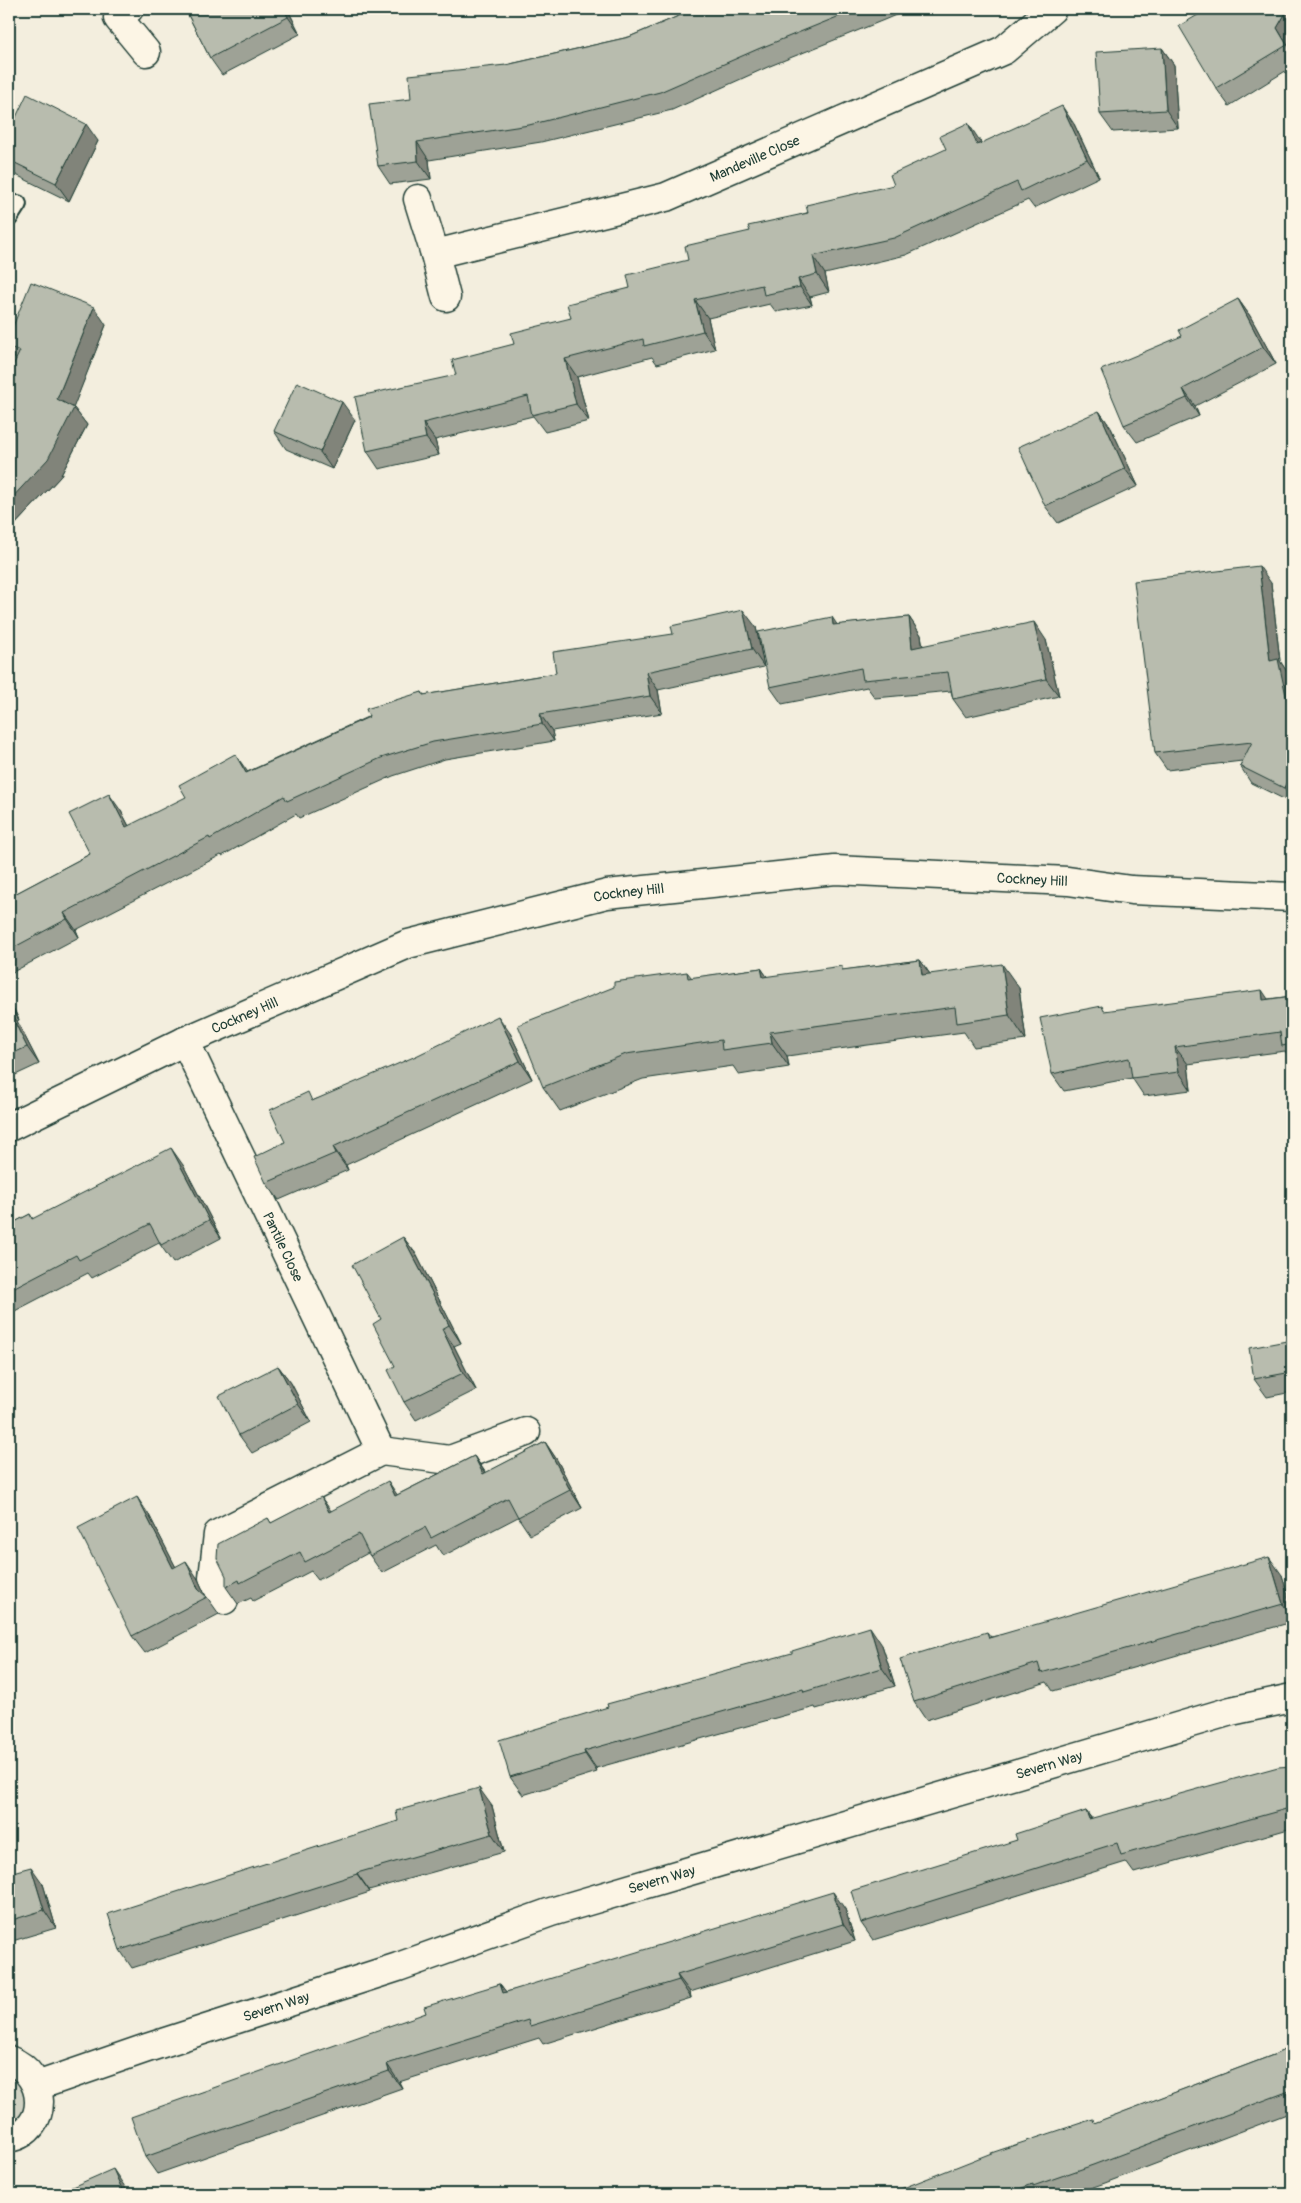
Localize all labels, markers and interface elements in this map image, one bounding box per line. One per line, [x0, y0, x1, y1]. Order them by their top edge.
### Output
street label: Mandeville Close [707, 132, 802, 186]
street label: Cockney Hill [996, 870, 1068, 890]
street label: Cockney Hill [592, 880, 665, 906]
street label: Cockney Hill [209, 994, 281, 1037]
street label: Pantile Close [259, 1209, 307, 1285]
street label: Severn Way [1014, 1747, 1085, 1783]
street label: Severn Way [626, 1862, 697, 1898]
street label: Severn Way [241, 1988, 312, 2025]

